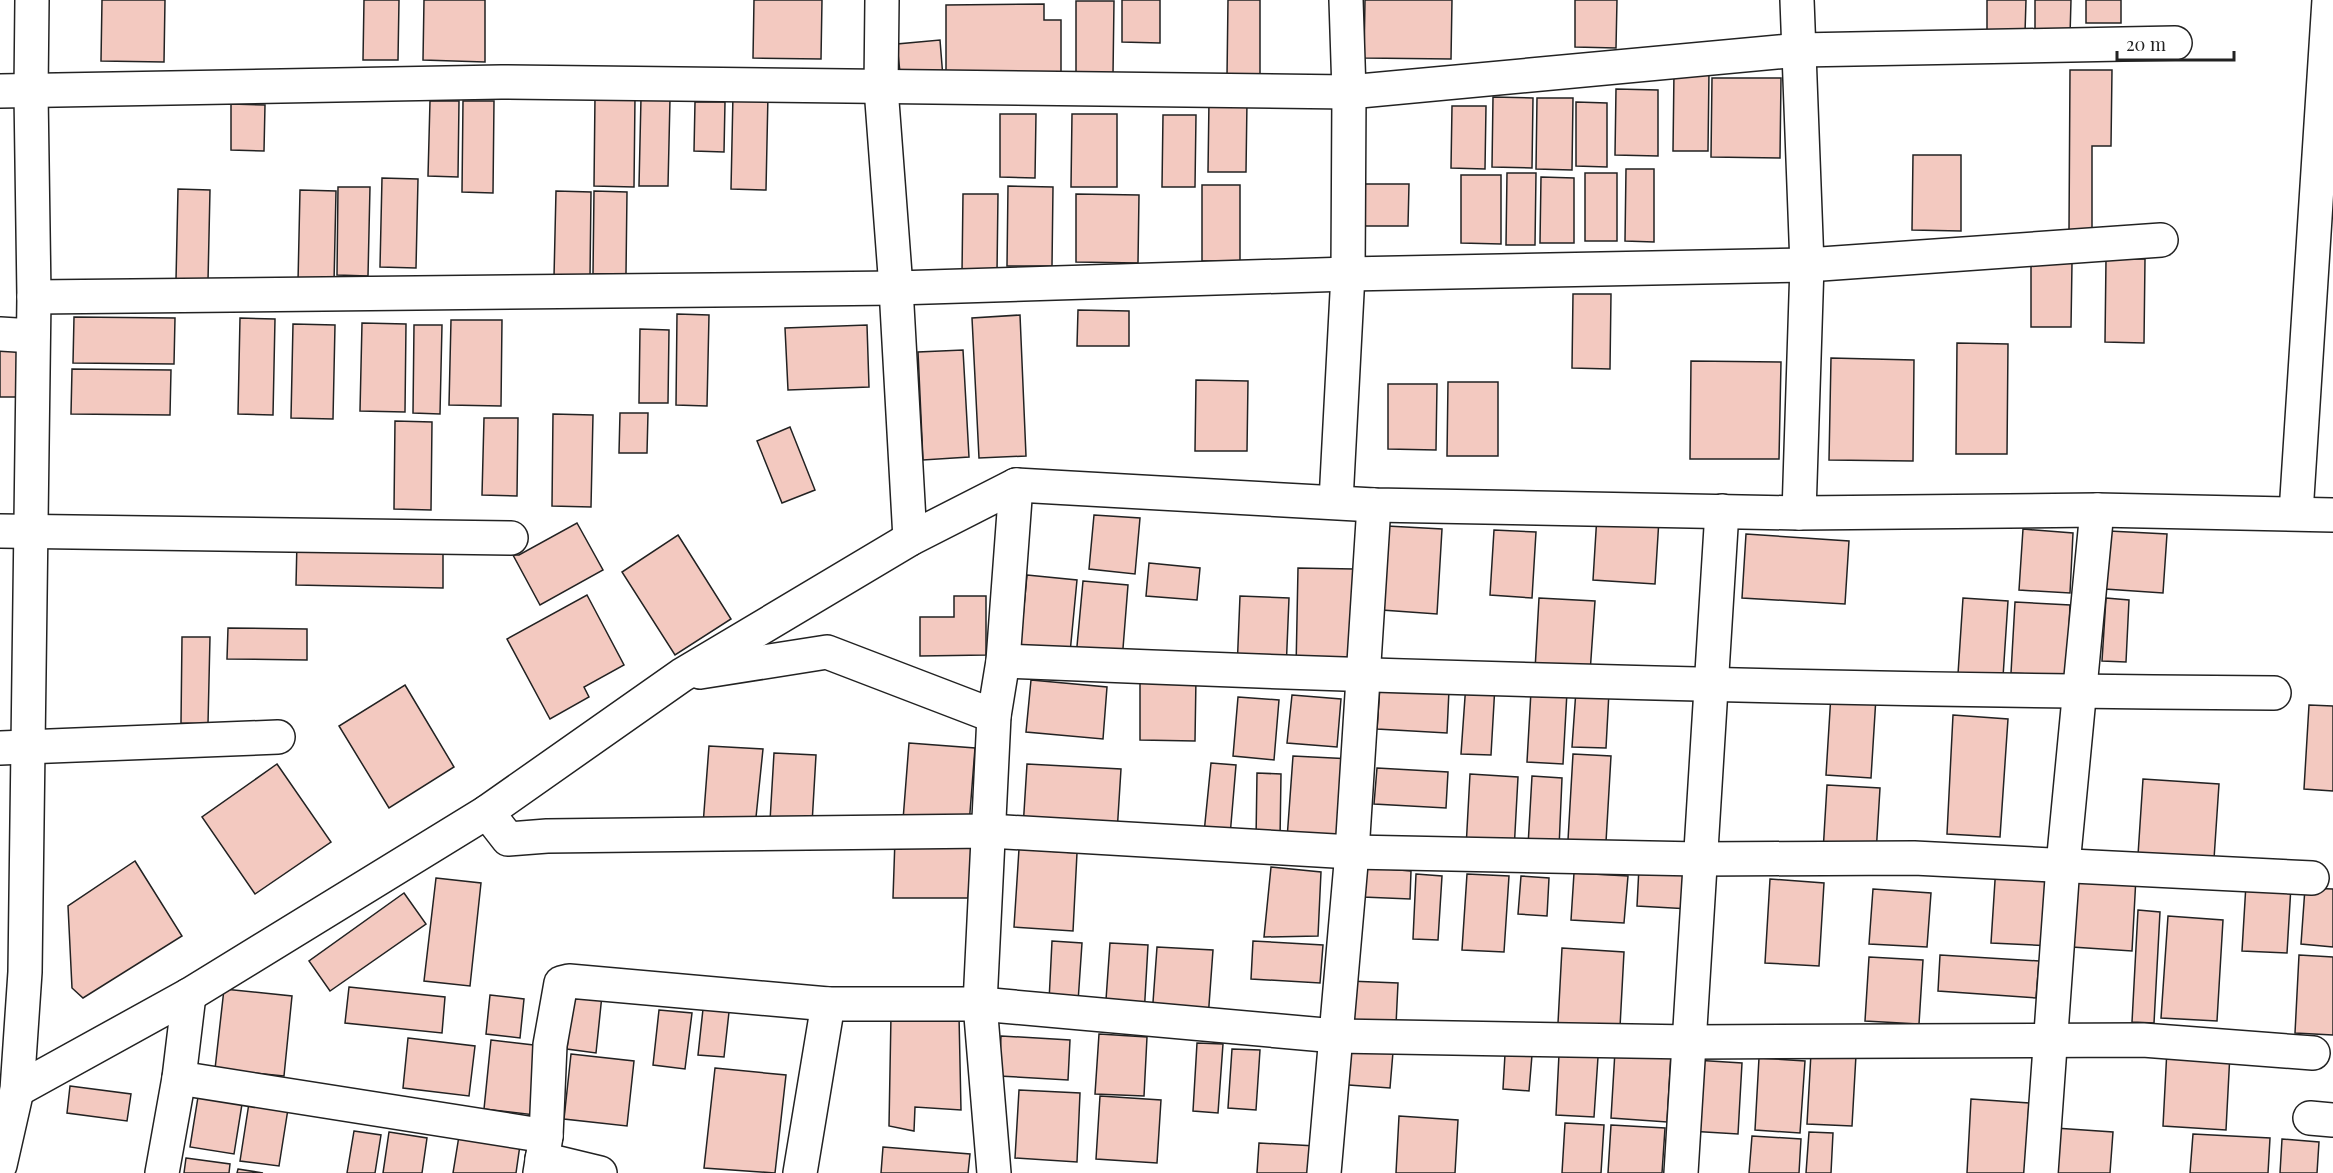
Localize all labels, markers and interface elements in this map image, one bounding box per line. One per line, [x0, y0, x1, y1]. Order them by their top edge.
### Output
scale bar [2117, 24, 2234, 62]
text: 20 m [2126, 32, 2166, 56]

